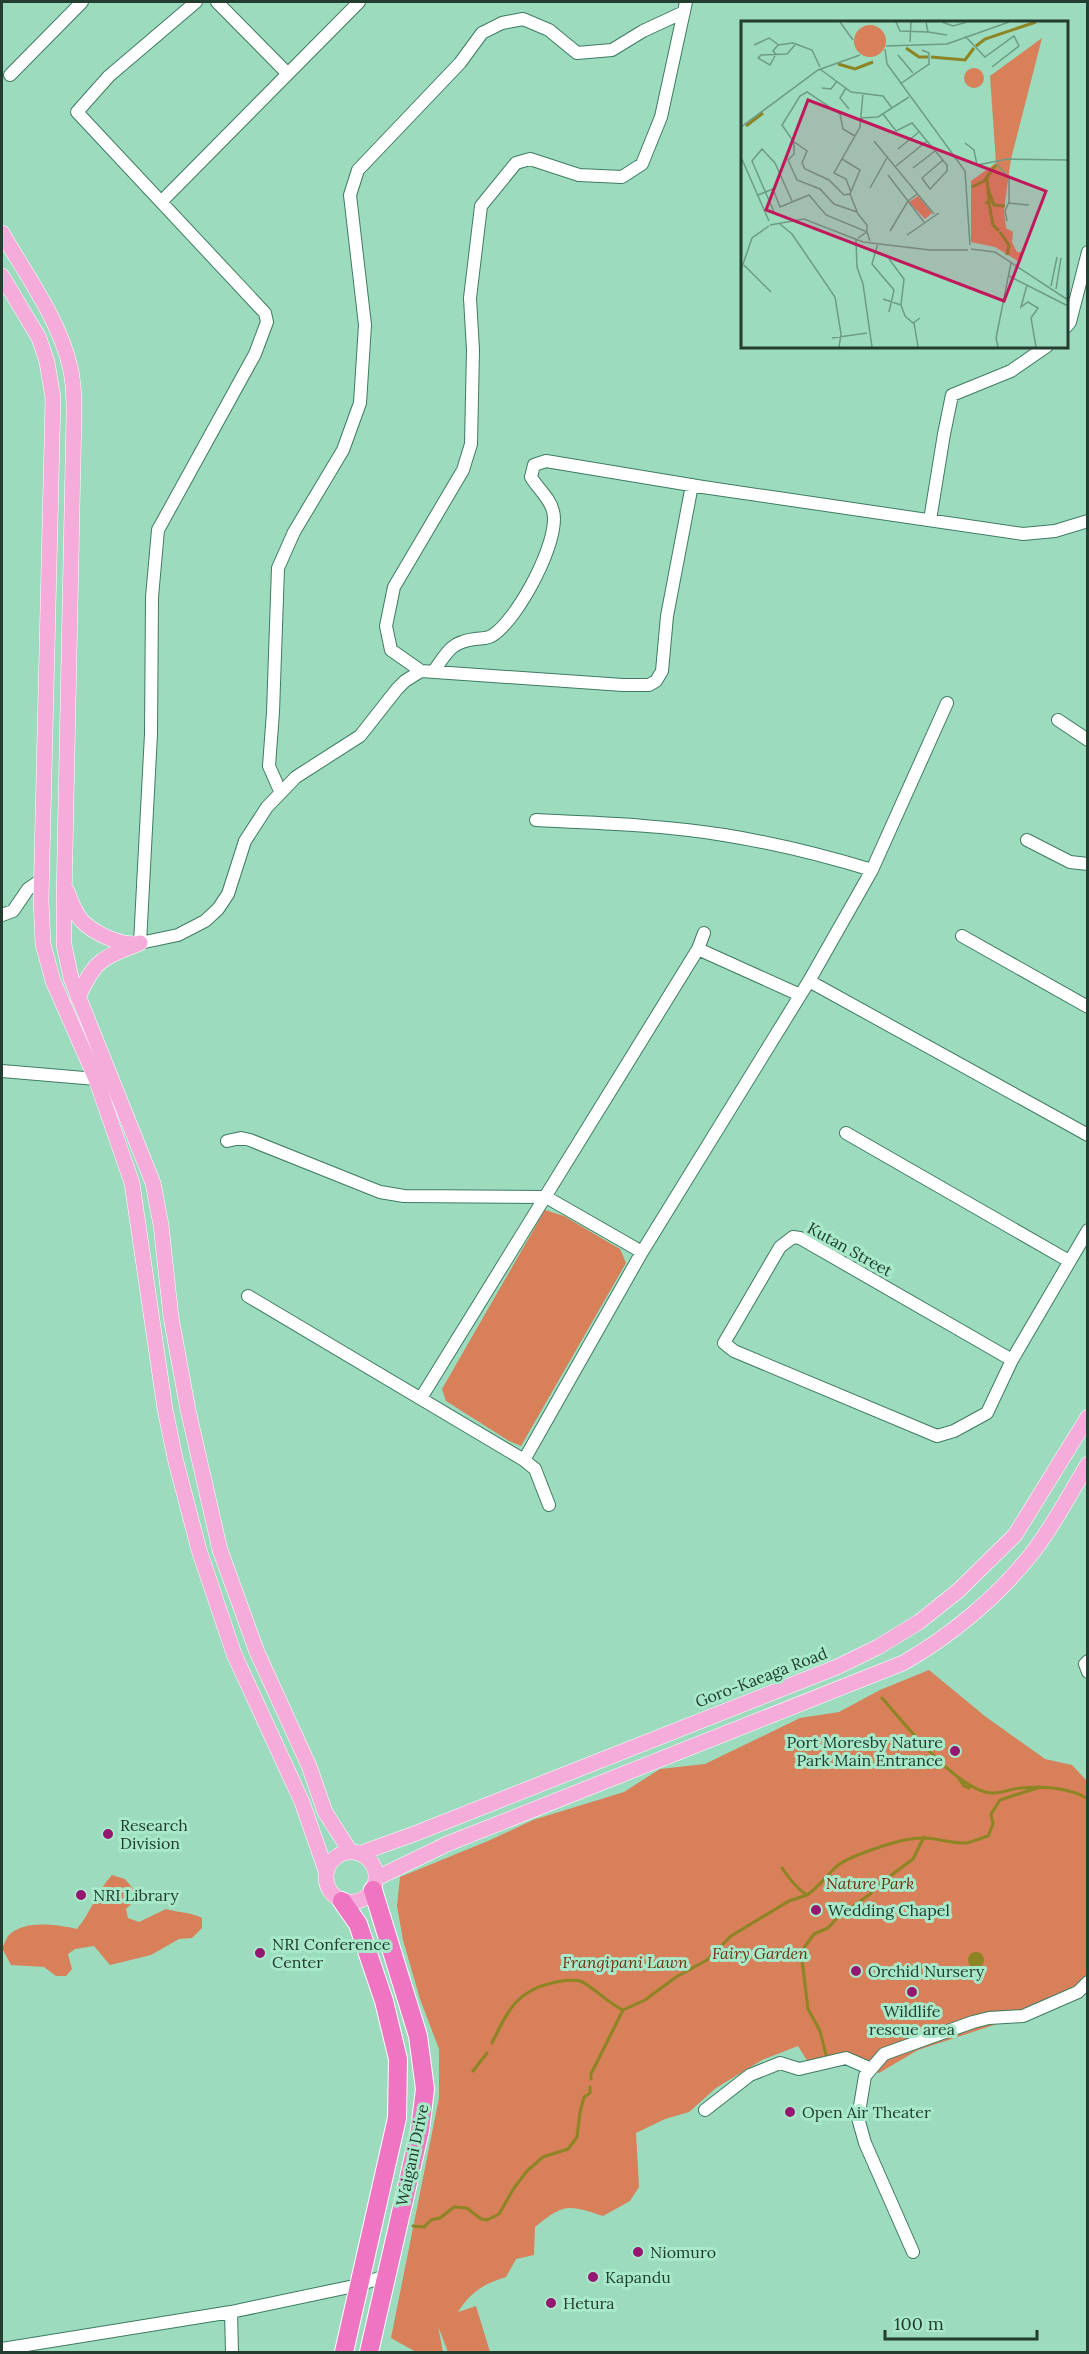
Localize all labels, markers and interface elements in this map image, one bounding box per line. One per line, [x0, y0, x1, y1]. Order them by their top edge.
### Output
inset map [741, 21, 1068, 348]
street label: Kutan Street [804, 1217, 897, 1281]
street label: Goro-Kaeaga Road [692, 1642, 830, 1711]
place label: Port Moresby Nature Park Main Entrance [787, 1732, 943, 1770]
marker: Port Moresby Nature Park Main Entrance [948, 1744, 962, 1758]
place label: Research Division [120, 1815, 188, 1853]
marker: Research Division [101, 1827, 115, 1841]
park label: Nature Park [826, 1873, 914, 1893]
place label: NRI Library [93, 1885, 179, 1905]
marker: NRI Library [74, 1888, 88, 1902]
place label: Wedding Chapel [828, 1900, 950, 1920]
marker: Wedding Chapel [809, 1903, 823, 1917]
place label: NRI Conference Center [272, 1934, 391, 1972]
park label: Fairy Garden [712, 1943, 808, 1963]
marker: NRI Conference Center [253, 1946, 267, 1960]
park label: Frangipani Lawn [562, 1952, 688, 1972]
place label: Orchid Nursery [868, 1961, 985, 1981]
marker: Orchid Nursery [849, 1964, 863, 1978]
marker: Wildlife rescue area [905, 1985, 919, 1999]
place label: Wildlife rescue area [869, 2001, 955, 2039]
street label: Waigani Drive [391, 2102, 433, 2208]
place label: Open Air Theater [802, 2102, 931, 2122]
marker: Open Air Theater [783, 2105, 797, 2119]
place label: Niomuro [650, 2242, 716, 2262]
marker: Niomuro [631, 2245, 645, 2259]
place label: Kapandu [605, 2267, 671, 2287]
marker: Kapandu [586, 2270, 600, 2284]
place label: Hetura [563, 2293, 615, 2313]
marker: Hetura [544, 2296, 558, 2310]
scale bar [885, 2303, 1036, 2341]
text: 100 m [894, 2312, 944, 2335]

